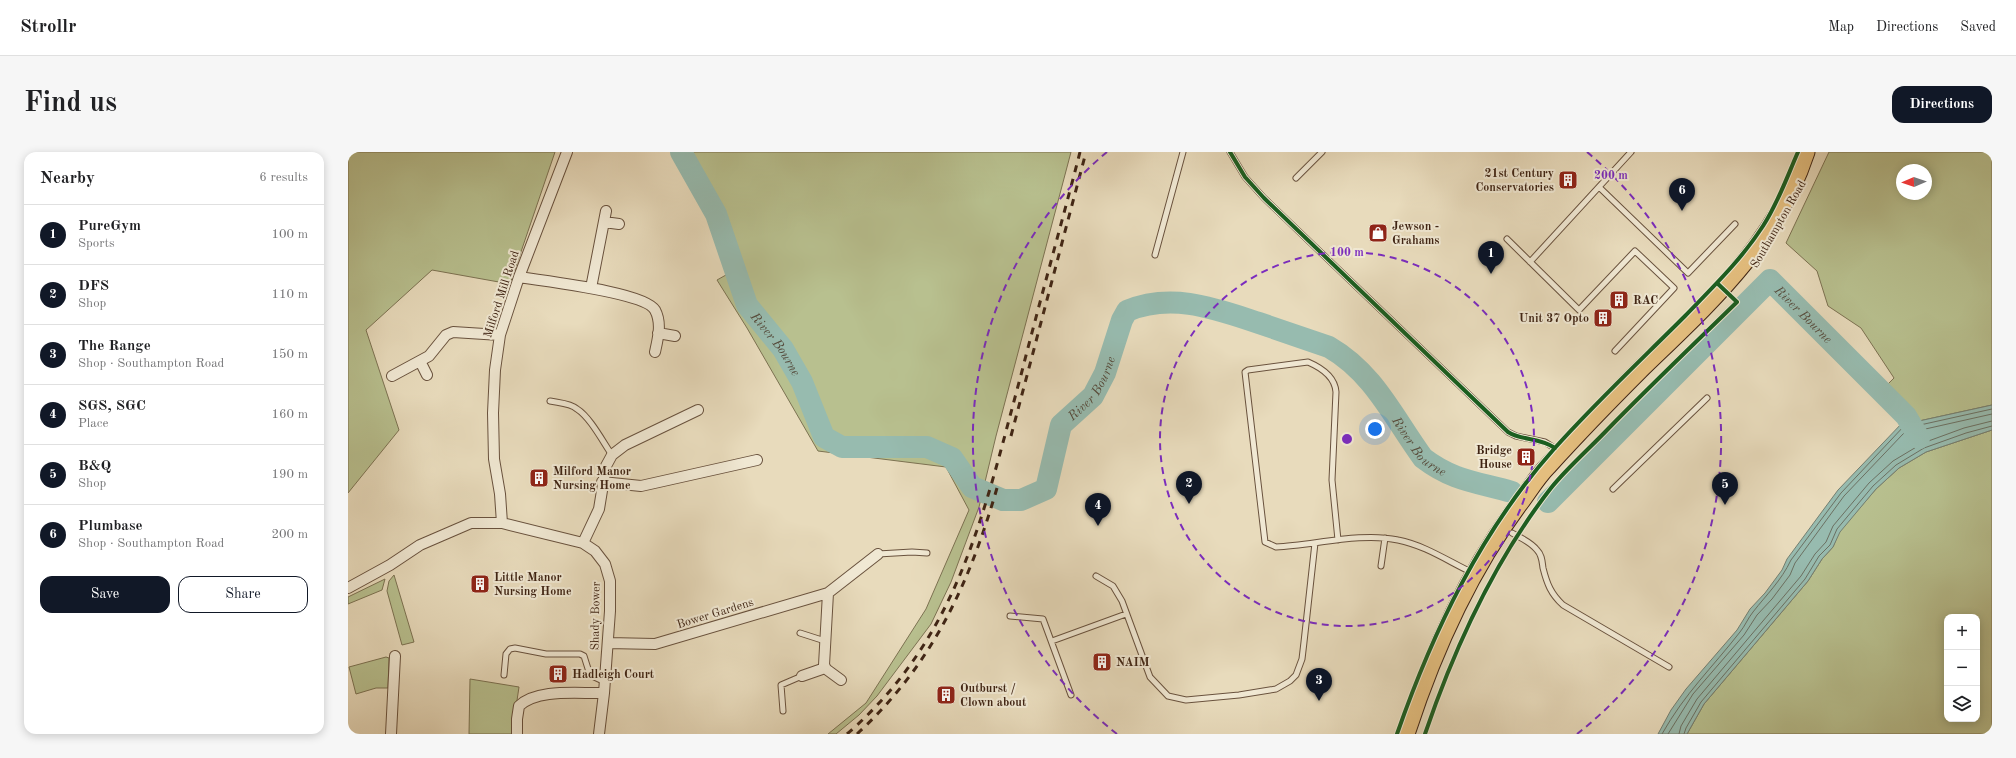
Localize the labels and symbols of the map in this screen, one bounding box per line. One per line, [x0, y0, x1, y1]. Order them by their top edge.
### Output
north arrow [1896, 164, 1932, 200]
place label: 21st Century Conservatories [1475, 168, 1554, 194]
building icon: 21st Century Conservatories [1557, 169, 1579, 191]
text: 200 m [1594, 170, 1628, 182]
pin: 6 [1669, 178, 1695, 211]
street label: Southampton Road [1749, 179, 1809, 270]
place label: Jewson - Grahams [1392, 221, 1440, 247]
shop icon: Jewson - Grahams [1367, 222, 1389, 244]
pin: 1 [1478, 241, 1504, 274]
text: 100 m [1330, 247, 1364, 259]
street label: Milford Mill Road [482, 249, 522, 339]
water label: River Bourne [1771, 283, 1834, 346]
building icon: RAC [1608, 289, 1630, 311]
place label: RAC [1633, 295, 1658, 307]
building icon: Unit 37 Opto [1592, 307, 1614, 329]
water label: River Bourne [747, 310, 802, 379]
place label: Unit 37 Opto [1519, 313, 1589, 325]
water label: River Bourne [1065, 355, 1118, 424]
water label: River Bourne [1389, 414, 1448, 479]
your location [1365, 419, 1385, 439]
centre of rings [1340, 432, 1354, 446]
place label: Bridge House [1476, 445, 1512, 471]
building icon: Bridge House [1515, 446, 1537, 468]
place label: Milford Manor Nursing Home [553, 466, 631, 492]
building icon: Milford Manor Nursing Home [528, 467, 550, 489]
pin: 2 [1176, 471, 1202, 504]
pin: 5 [1712, 472, 1738, 505]
pin: 4 [1085, 493, 1111, 526]
place label: Little Manor Nursing Home [494, 572, 572, 598]
building icon: Little Manor Nursing Home [469, 573, 491, 595]
street label: Shady Bower [589, 581, 603, 651]
street label: Bower Gardens [676, 597, 755, 631]
building icon: NAIM [1091, 651, 1113, 673]
place label: NAIM [1116, 657, 1150, 669]
building icon: Hadleigh Court [547, 663, 569, 685]
pin: 3 [1306, 668, 1332, 701]
place label: Hadleigh Court [572, 669, 655, 681]
place label: Outburst / Clown about [960, 683, 1027, 709]
building icon: Outburst / Clown about [935, 684, 957, 706]

